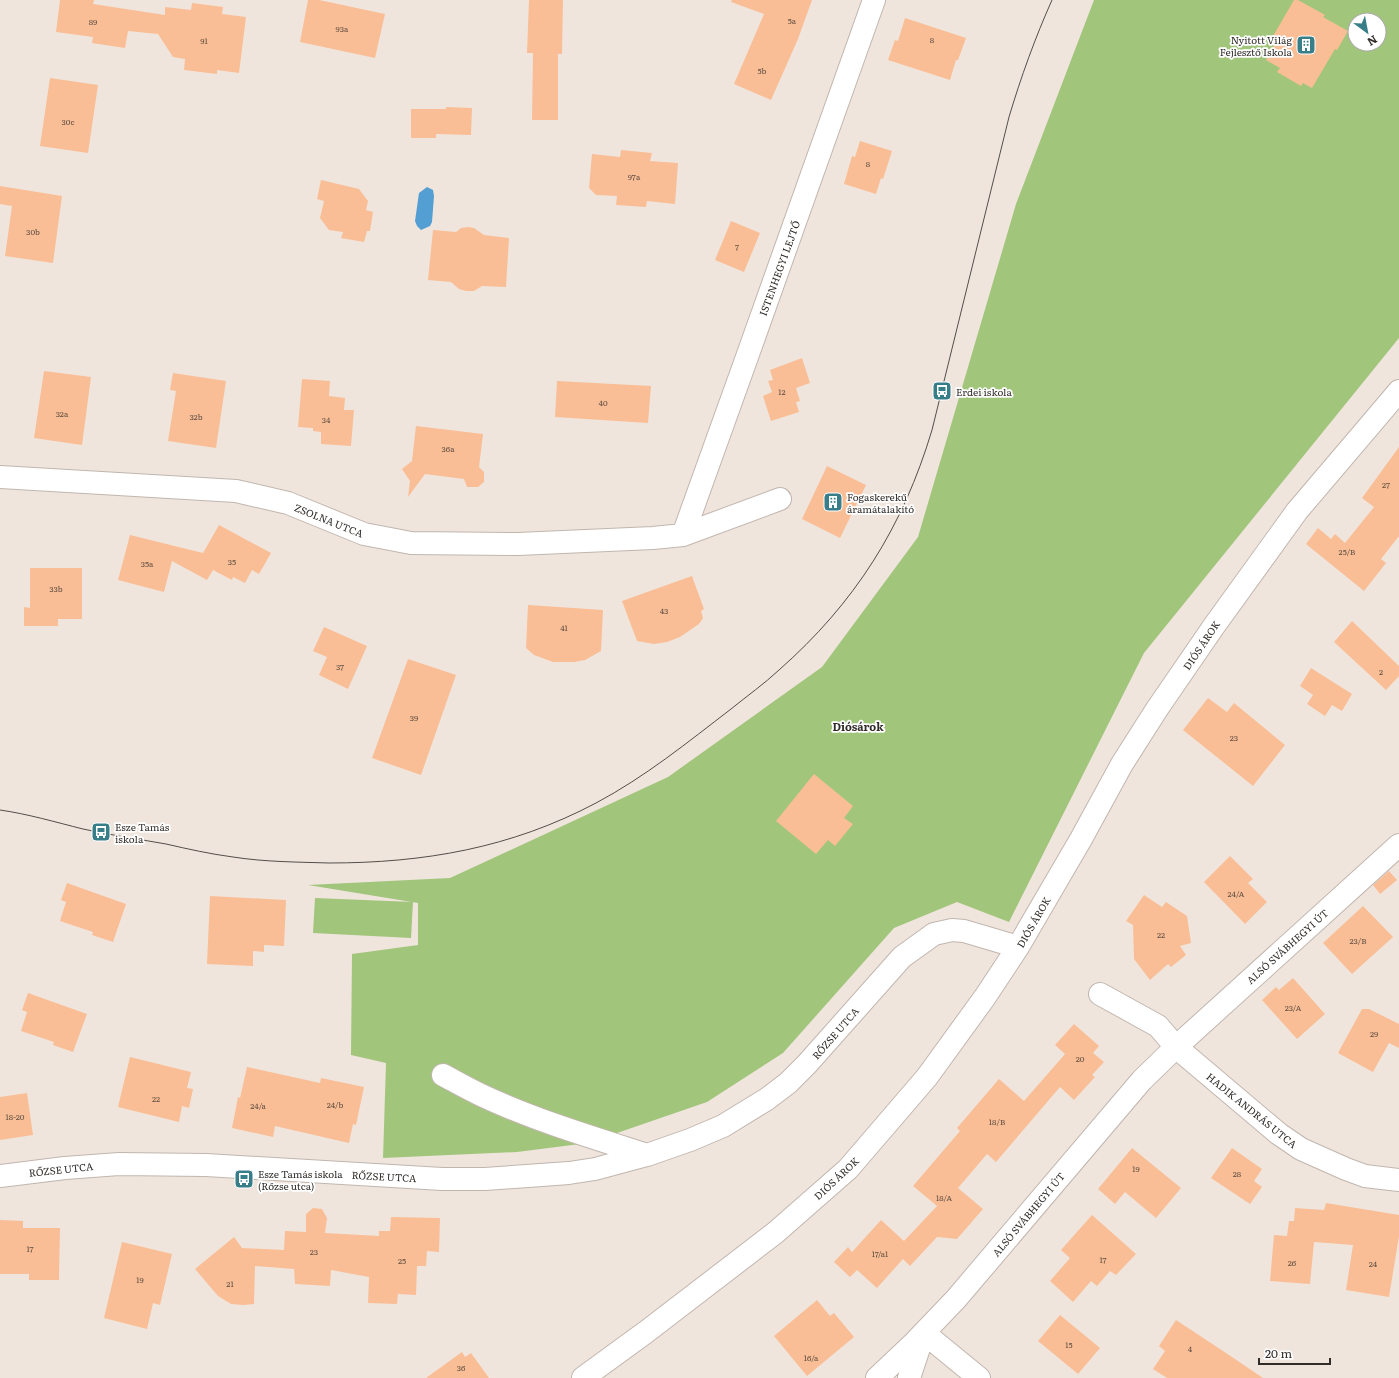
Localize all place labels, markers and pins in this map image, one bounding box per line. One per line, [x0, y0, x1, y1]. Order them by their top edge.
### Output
place label: Nyitott Világ Fejlesztő Iskola [1220, 32, 1293, 59]
building icon: Nyitott Világ Fejlesztő Iskola [1295, 34, 1317, 56]
bus stop icon: Erdei iskola [931, 380, 953, 402]
place label: Erdei iskola [956, 384, 1012, 399]
place label: Fogaskerekű áramátalakító [847, 489, 914, 516]
building icon: Fogaskerekű áramátalakító [822, 491, 844, 513]
place label: Esze Tamás iskola [115, 819, 170, 846]
bus stop icon: Esze Tamás iskola [90, 821, 112, 843]
place label: Esze Tamás iskola (Rőzse utca) [258, 1166, 343, 1193]
bus stop icon: Esze Tamás iskola (Rőzse utca) [233, 1168, 255, 1190]

